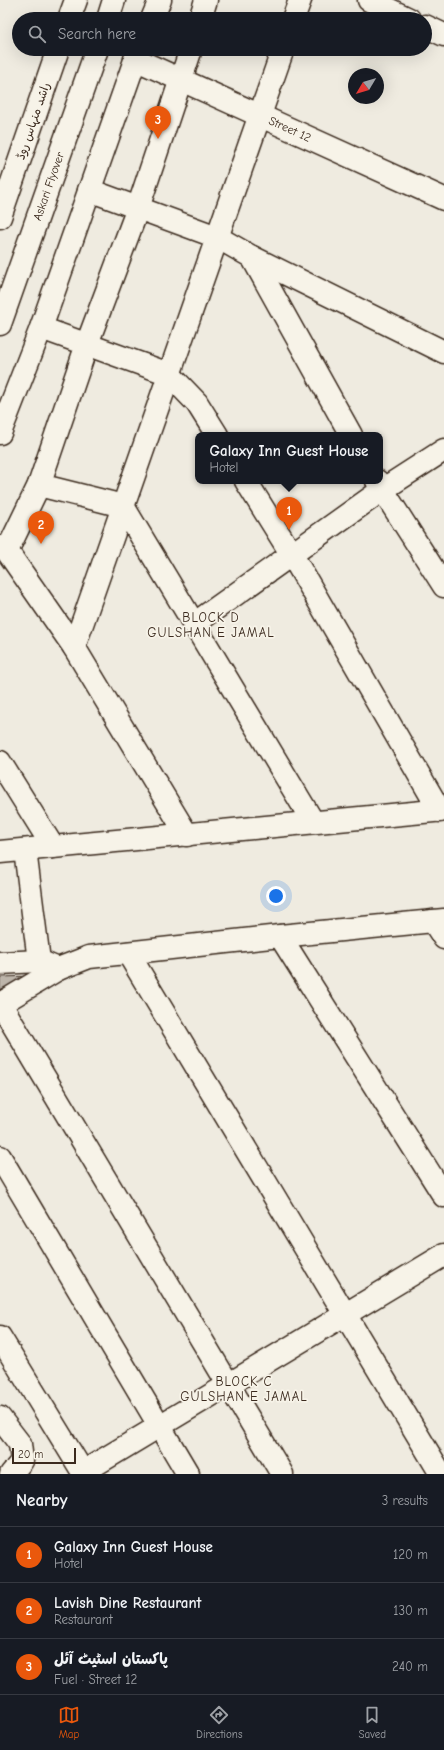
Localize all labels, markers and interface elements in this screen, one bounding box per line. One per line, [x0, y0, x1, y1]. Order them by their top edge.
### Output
search box [12, 12, 432, 56]
icon: search [26, 23, 48, 45]
text: Search here [58, 25, 136, 43]
north arrow [348, 68, 384, 104]
street label: راشد منہاس روڈ [13, 81, 54, 162]
pin: 3 [145, 106, 171, 139]
street label: Street 12 [266, 113, 313, 145]
street label: Askari Flyover [30, 150, 67, 223]
popup [195, 432, 383, 484]
text: Galaxy Inn Guest House [210, 442, 368, 460]
text: Hotel [210, 460, 238, 475]
pin: 1 [276, 497, 302, 530]
pin: 2 [28, 511, 54, 544]
district label: BLOCK D GULSHAN E JAMAL [147, 610, 275, 640]
your location [266, 886, 286, 906]
district label: BLOCK C GULSHAN E JAMAL [180, 1374, 308, 1404]
scale bar [12, 1446, 76, 1465]
text: 20 m [18, 1448, 43, 1461]
text: Nearby [16, 1491, 67, 1510]
text: 3 results [382, 1493, 428, 1508]
text: Galaxy Inn Guest House [54, 1538, 213, 1556]
text: 1 [26, 1547, 32, 1562]
text: 120 m [393, 1547, 428, 1562]
text: Hotel [54, 1556, 83, 1571]
text: Lavish Dine Restaurant [54, 1594, 202, 1612]
text: 2 [26, 1603, 32, 1618]
text: 130 m [393, 1603, 428, 1618]
text: Restaurant [54, 1612, 113, 1627]
text: پاکستان اسٹیٹ آئل [54, 1650, 168, 1668]
text: 3 [26, 1659, 32, 1674]
text: 240 m [392, 1659, 428, 1674]
text: Fuel · Street 12 [54, 1672, 137, 1687]
tab: Map [58, 1704, 80, 1741]
tab: Directions [196, 1704, 243, 1741]
tab: Saved [359, 1704, 386, 1741]

